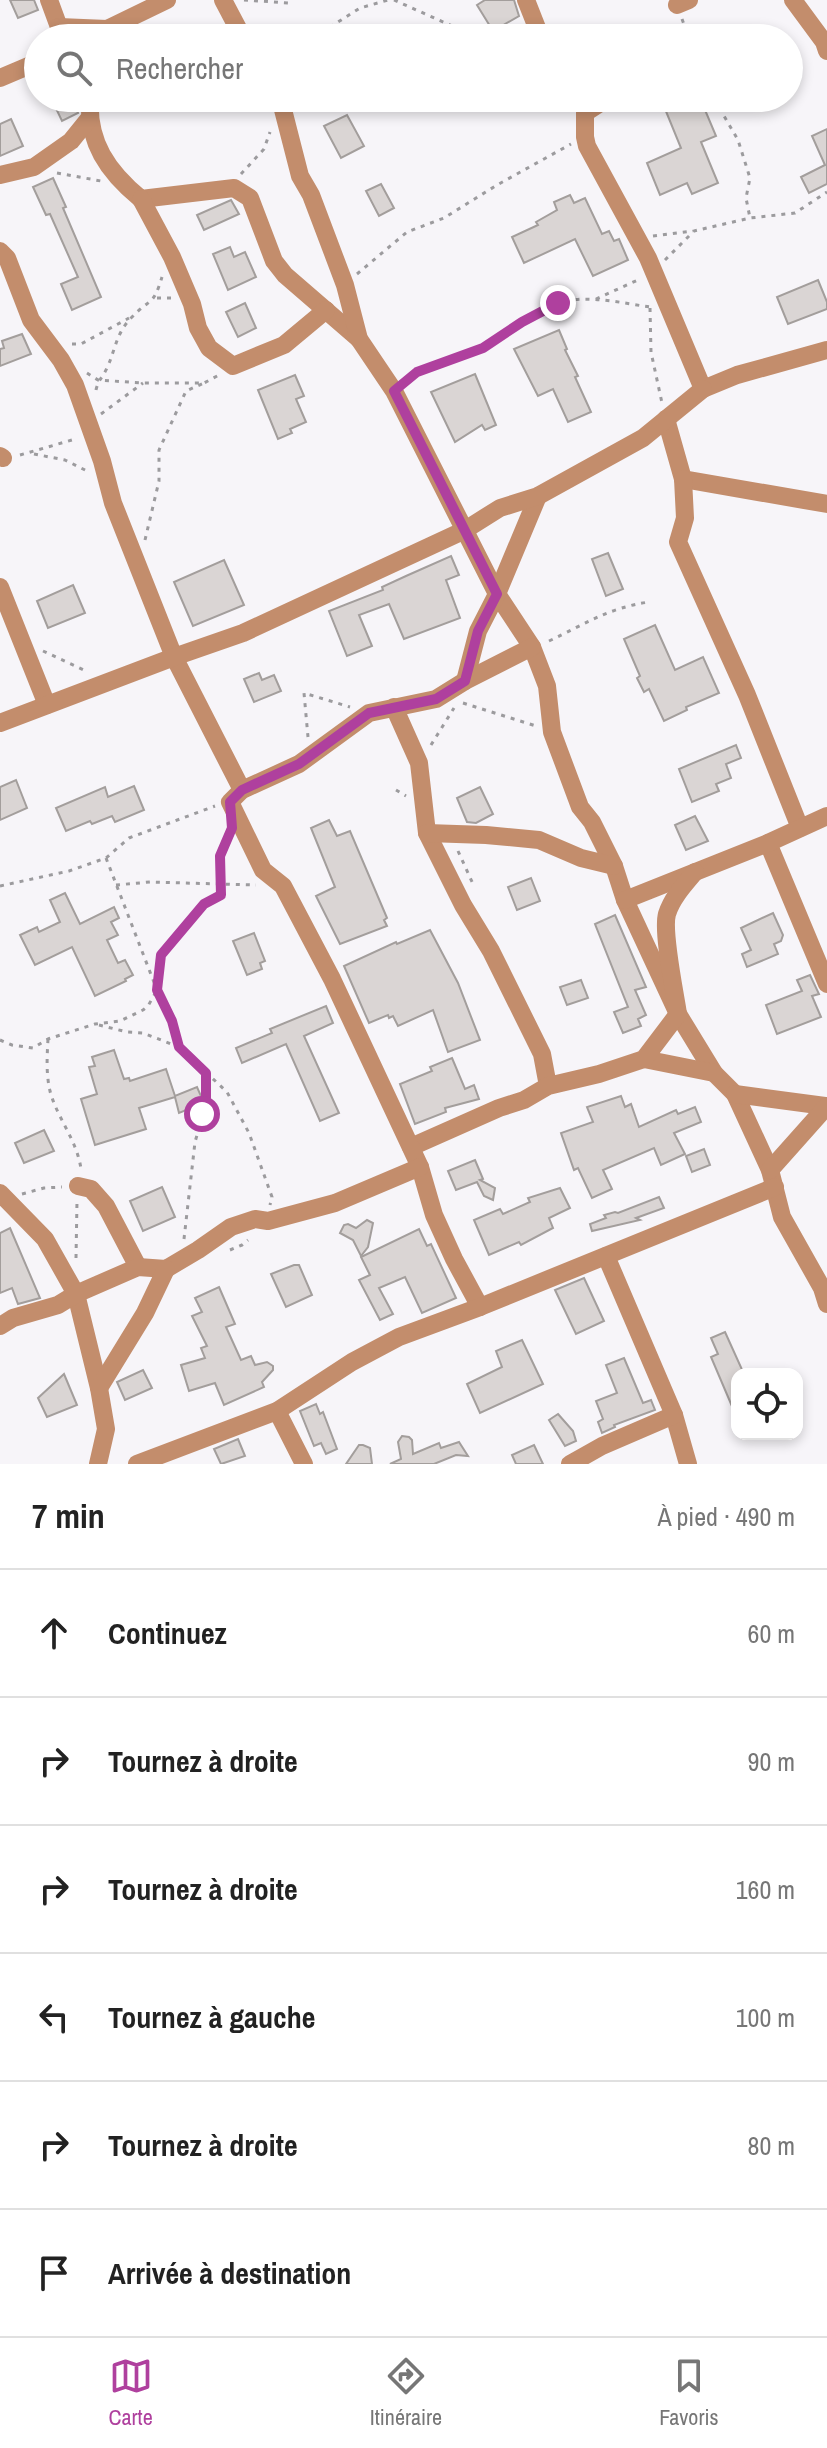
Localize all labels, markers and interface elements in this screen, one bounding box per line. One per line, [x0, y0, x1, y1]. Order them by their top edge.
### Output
search box [24, 24, 803, 112]
icon: search [52, 46, 96, 90]
text: Rechercher [116, 48, 243, 88]
route end [540, 285, 576, 321]
route start [184, 1096, 220, 1132]
map controls [731, 1368, 803, 1440]
button: locate [731, 1368, 803, 1440]
text: 7 min [32, 1493, 105, 1539]
text: À pied · 490 m [657, 1499, 795, 1534]
icon: ahead [32, 1611, 76, 1655]
text: Continuez [108, 1613, 227, 1653]
text: 60 m [748, 1616, 795, 1651]
icon: right [32, 1739, 76, 1783]
text: Tournez à droite [108, 1741, 298, 1781]
text: 90 m [748, 1744, 795, 1779]
icon: right [32, 1867, 76, 1911]
text: Tournez à droite [108, 1869, 298, 1909]
text: 160 m [736, 1872, 795, 1907]
icon: left [32, 1995, 76, 2039]
text: Tournez à gauche [108, 1997, 315, 2037]
text: 100 m [736, 2000, 795, 2035]
icon: right [32, 2123, 76, 2167]
text: Tournez à droite [108, 2125, 298, 2165]
text: 80 m [748, 2128, 795, 2163]
icon: arrive [32, 2251, 76, 2295]
text: Arrivée à destination [108, 2253, 351, 2293]
tab: Carte [109, 2354, 153, 2432]
tab: Itinéraire [370, 2354, 442, 2432]
tab: Favoris [659, 2354, 718, 2432]

